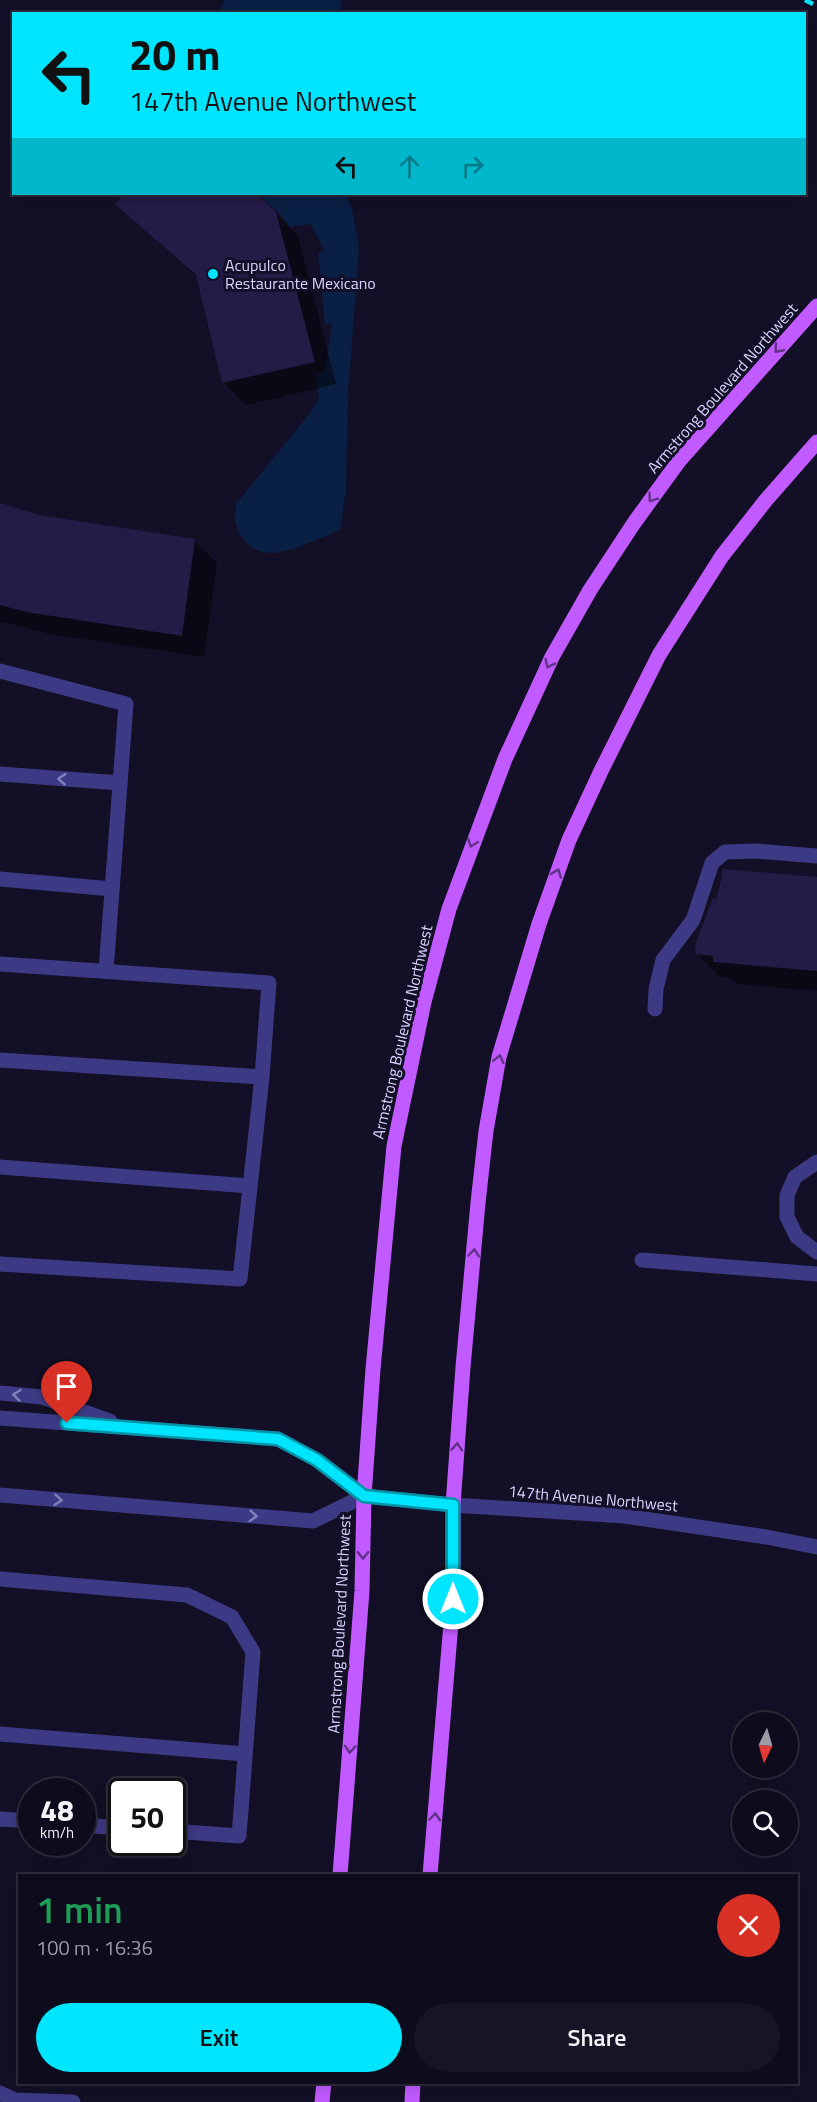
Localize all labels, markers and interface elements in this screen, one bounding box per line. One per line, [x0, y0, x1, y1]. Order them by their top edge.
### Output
text: 20 m [129, 22, 221, 86]
icon: left [30, 36, 108, 114]
text: 147th Avenue Northwest [129, 80, 416, 121]
icon: left [330, 150, 363, 183]
icon: ahead [393, 150, 426, 183]
icon: right [456, 150, 489, 183]
place label: Acupulco Restaurante Mexicano [225, 253, 376, 295]
marker: Acupulco Restaurante Mexicano [206, 267, 220, 281]
street label: Armstrong Boulevard Northwest [641, 297, 803, 479]
one-way arrow [774, 343, 785, 353]
one-way arrow [648, 491, 659, 502]
one-way arrow [545, 657, 557, 668]
one-way arrow [57, 772, 66, 785]
one-way arrow [467, 837, 480, 847]
one-way arrow [550, 869, 563, 879]
street label: Armstrong Boulevard Northwest [366, 922, 438, 1141]
one-way arrow [492, 1055, 505, 1065]
one-way arrow [467, 1248, 480, 1257]
pin [41, 1361, 92, 1423]
icon: arrive [50, 1370, 83, 1403]
one-way arrow [12, 1389, 22, 1402]
one-way arrow [451, 1442, 464, 1451]
street label: 147th Avenue Northwest [507, 1479, 679, 1517]
one-way arrow [54, 1493, 63, 1506]
one-way arrow [248, 1509, 257, 1522]
street label: Armstrong Boulevard Northwest [321, 1514, 357, 1734]
one-way arrow [357, 1550, 369, 1559]
position arrow [421, 1567, 485, 1631]
north arrow [732, 1712, 798, 1778]
map controls [732, 1712, 798, 1856]
one-way arrow [344, 1745, 357, 1754]
speed limit sign: 50 [108, 1778, 186, 1856]
text: 48 [40, 1787, 74, 1833]
button: search [732, 1790, 798, 1856]
one-way arrow [428, 1812, 441, 1821]
text: km/h [40, 1821, 74, 1844]
text: 1 min [36, 1882, 123, 1937]
button: close [717, 1894, 780, 1957]
text: 100 m · 16:36 [36, 1932, 153, 1963]
button: Exit [36, 2003, 402, 2072]
button: Share [414, 2003, 780, 2072]

